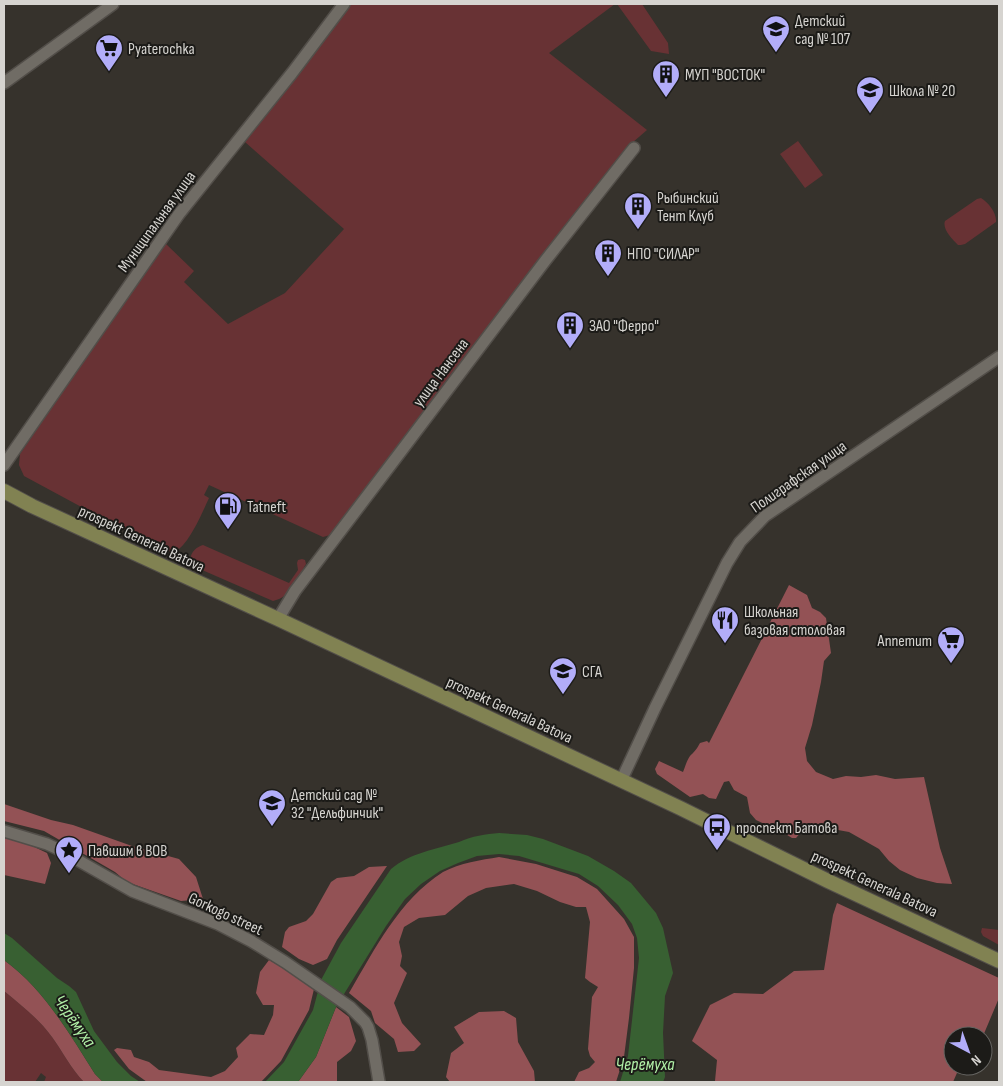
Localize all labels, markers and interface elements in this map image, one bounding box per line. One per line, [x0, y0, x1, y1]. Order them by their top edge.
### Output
place label: Детский сад № 107 [795, 12, 851, 49]
school or university icon: Детский сад № 107 [761, 14, 791, 53]
supermarket icon: Pyaterochka [94, 33, 124, 72]
place label: Pyaterochka [128, 40, 195, 59]
building icon: МУП "ВОСТОК" [651, 59, 681, 98]
place label: МУП "ВОСТОК" [685, 66, 765, 85]
school or university icon: Школа № 20 [855, 75, 885, 114]
place label: Школа № 20 [889, 82, 955, 101]
street label: Муниципальная улица [114, 168, 200, 276]
place label: Рыбинский Тент Клуб [657, 189, 719, 226]
building icon: Рыбинский Тент Клуб [623, 191, 653, 230]
building icon: НПО "СИЛАР" [593, 238, 623, 277]
place label: НПО "СИЛАР" [627, 245, 699, 264]
building icon: ЗАО "Ферро" [555, 310, 585, 349]
place label: ЗАО "Ферро" [589, 317, 659, 336]
street label: улица Нансена [409, 335, 473, 411]
street label: Полиграфская улица [747, 437, 851, 517]
fuel station icon: Tatneft [213, 491, 243, 530]
place label: Tatneft [247, 498, 286, 517]
street label: prospekt Generala Batova [75, 502, 207, 577]
place label: Школьная базовая столовая [744, 603, 845, 640]
restaurant icon: Школьная базовая столовая [710, 605, 740, 644]
supermarket icon: Аппетит [936, 625, 966, 664]
place label: Аппетит [876, 632, 932, 651]
school or university icon: СГА [548, 656, 578, 695]
place label: СГА [582, 663, 602, 682]
street label: prospekt Generala Batova [443, 673, 575, 748]
place label: Детский сад № 32 "Дельфинчик" [291, 786, 383, 823]
school or university icon: Детский сад № 32 "Дельфинчик" [257, 788, 287, 827]
bus stop icon: проспект Батова [702, 812, 732, 851]
place label: проспект Батова [736, 819, 837, 838]
place icon: Павшим в ВОВ [54, 835, 84, 874]
place label: Павшим в ВОВ [88, 842, 167, 861]
street label: prospekt Generala Batova [808, 847, 940, 922]
street label: Gorkogo street [185, 889, 266, 940]
water label: Черёмуха [49, 991, 101, 1052]
north arrow [943, 1026, 993, 1076]
text: N [968, 1052, 985, 1069]
water label: Черёмуха [616, 1054, 675, 1075]

